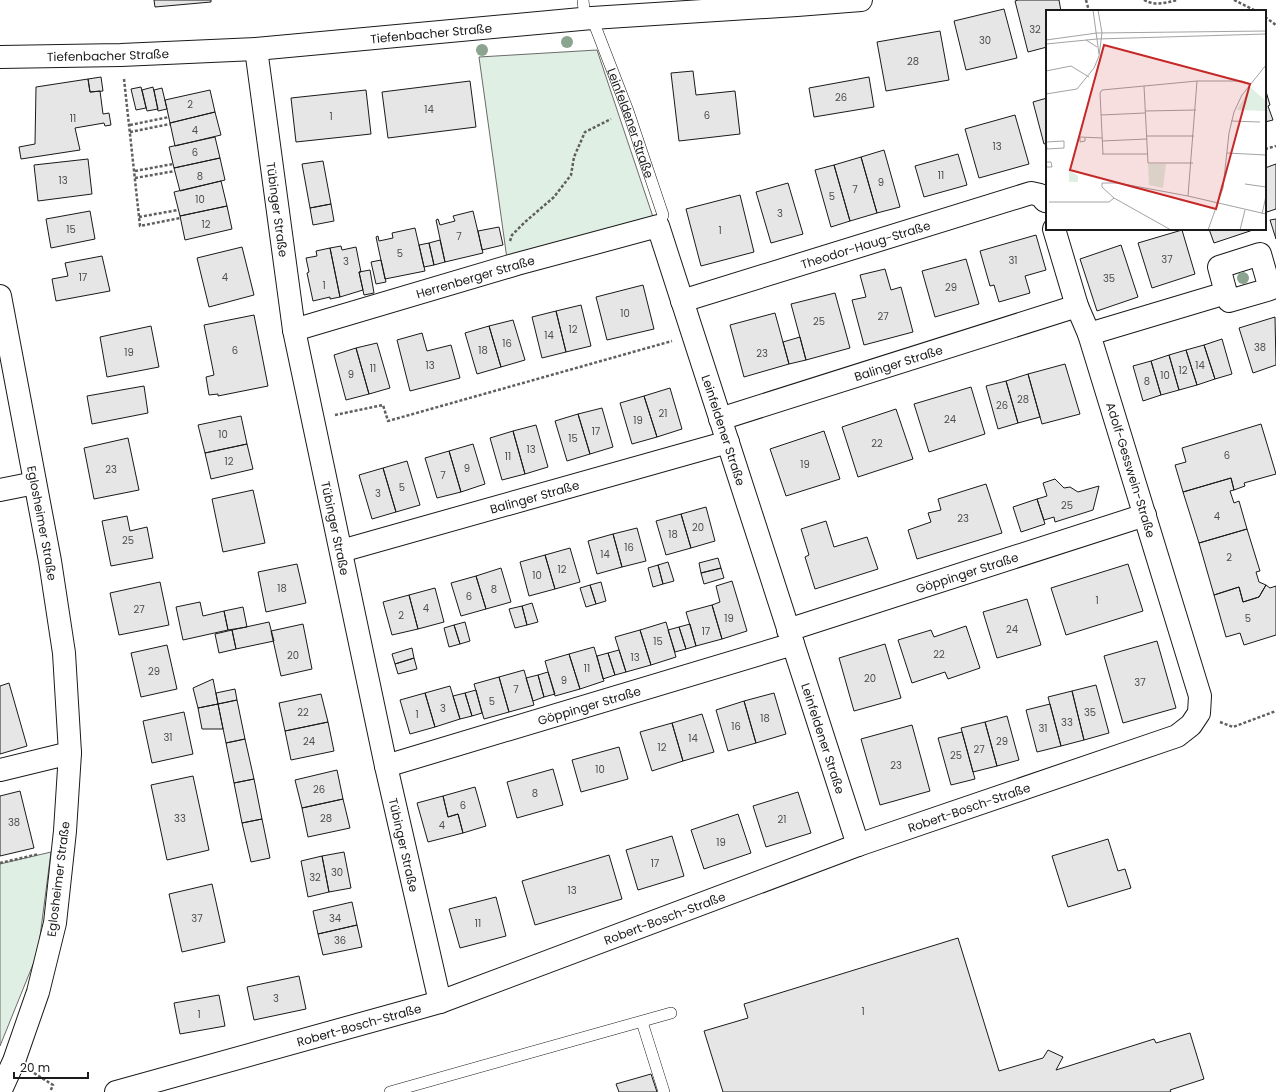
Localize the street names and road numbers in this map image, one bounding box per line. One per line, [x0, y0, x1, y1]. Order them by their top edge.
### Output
street label: Tiefenbacher Straße [370, 19, 493, 47]
street label: Tiefenbacher Straße [47, 44, 169, 65]
street label: Leinfeldener Straße [604, 65, 658, 180]
street label: Tübinger Straße [263, 161, 293, 258]
street label: Theodor-Haug-Straße [799, 216, 932, 272]
street label: Herrenberger Straße [414, 251, 536, 302]
street label: Balinger Straße [852, 341, 945, 385]
street label: Leinfeldener Straße [698, 372, 750, 488]
street label: Adolf-Gesswein-Straße [1102, 400, 1160, 540]
street label: Eglosheimer Straße [24, 464, 61, 582]
street label: Balinger Straße [488, 476, 581, 517]
street label: Tübinger Straße [318, 479, 354, 577]
street label: Göppinger Straße [913, 548, 1020, 597]
street label: Leinfeldener Straße [798, 681, 849, 796]
street label: Göppinger Straße [535, 682, 643, 729]
street label: Robert-Bosch-Straße [905, 778, 1033, 836]
street label: Tübinger Straße [385, 796, 423, 893]
street label: Eglosheimer Straße [42, 820, 74, 938]
street label: Robert-Bosch-Straße [601, 887, 728, 948]
street label: Robert-Bosch-Straße [295, 999, 423, 1050]

